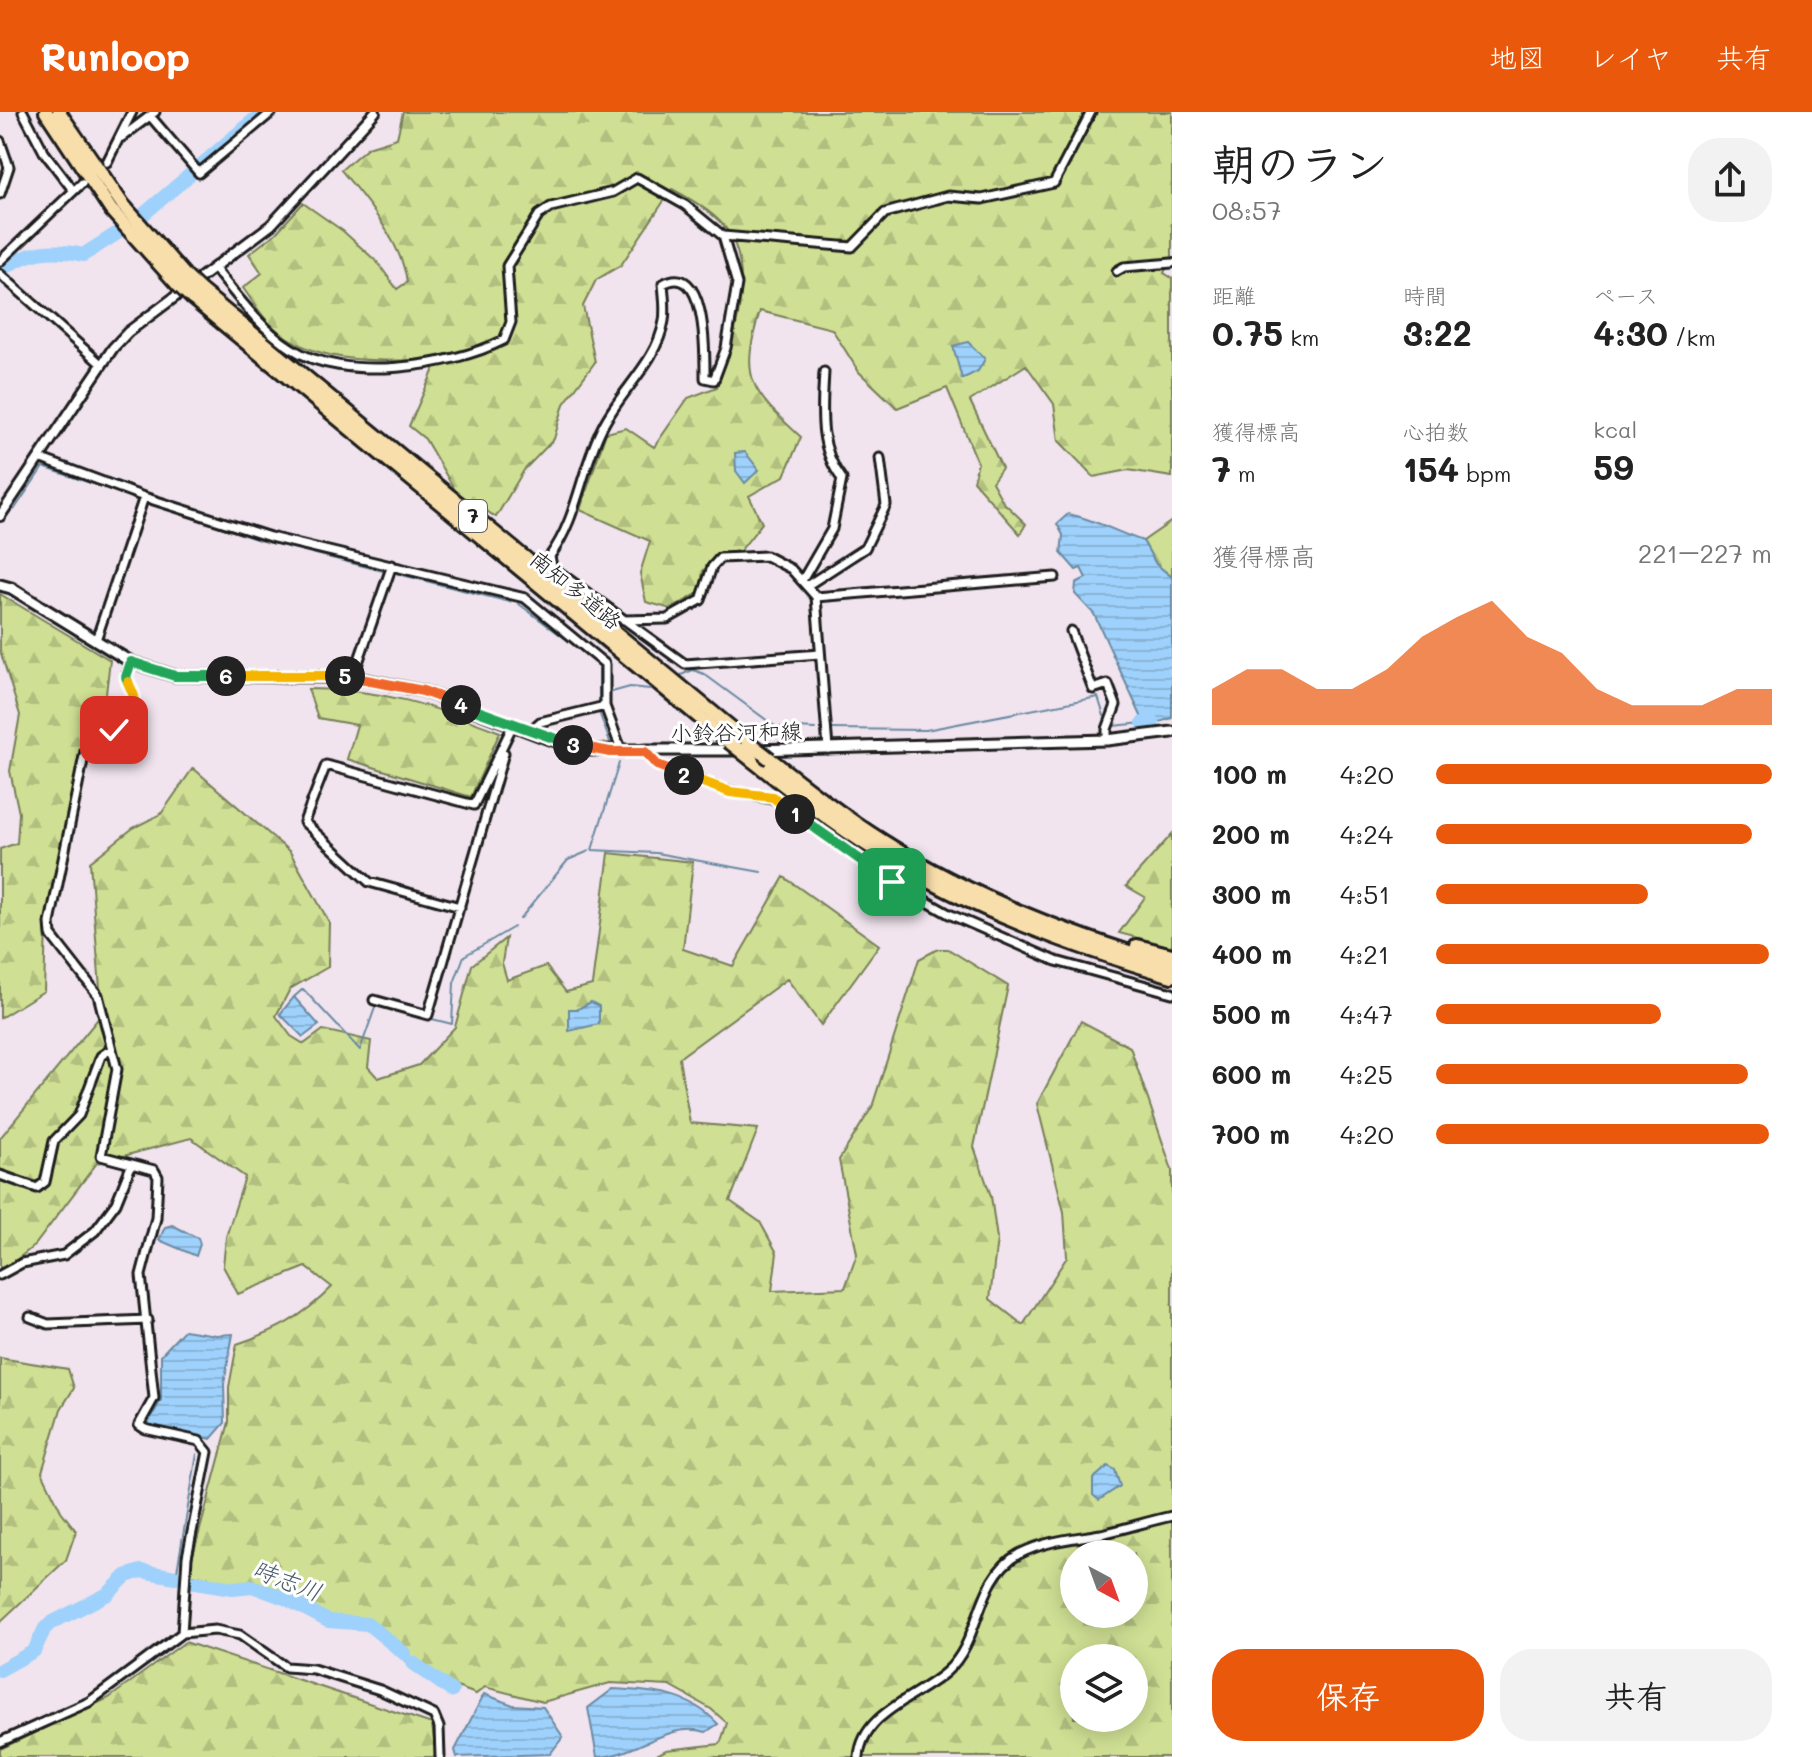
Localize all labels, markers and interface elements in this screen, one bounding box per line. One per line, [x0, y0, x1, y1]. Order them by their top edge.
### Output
text: Runloop [40, 31, 190, 81]
text: 地図 [1489, 39, 1545, 75]
text: レイヤ [1589, 39, 1672, 75]
text: 共有 [1716, 39, 1772, 75]
text: 朝のラン [1212, 134, 1388, 191]
button: share [1688, 138, 1772, 222]
text: 08:57 [1212, 193, 1281, 227]
text: 距離 [1212, 281, 1256, 310]
text: 時間 [1403, 281, 1447, 310]
text: ペース [1593, 281, 1658, 310]
text: 0.75 [1212, 310, 1283, 355]
text: 3:22 [1403, 310, 1472, 355]
text: 4:30 [1593, 310, 1668, 355]
text: km [1283, 323, 1319, 352]
text: /km [1668, 323, 1716, 352]
text: kcal [1593, 415, 1637, 444]
text: 獲得標高 [1212, 417, 1300, 446]
text: 心拍数 [1403, 417, 1469, 446]
text: 59 [1593, 444, 1634, 489]
text: 7 [1212, 446, 1231, 491]
text: 154 [1403, 446, 1459, 491]
text: m [1231, 459, 1256, 488]
text: bpm [1459, 459, 1511, 488]
road number: 7 [459, 500, 487, 532]
text: 221–227 m [1638, 536, 1772, 570]
text: 獲得標高 [1212, 539, 1316, 573]
street label: 南知多道路 [524, 544, 628, 635]
pin: 6 [206, 656, 246, 696]
pin: 5 [325, 656, 365, 696]
text: 6 [219, 661, 233, 690]
text: 5 [339, 661, 351, 690]
pin: 4 [441, 685, 481, 725]
text: 4 [454, 690, 468, 719]
pin [80, 696, 148, 764]
icon: check [92, 708, 136, 752]
street label: 小鈴谷河和線 [670, 716, 802, 747]
pin: 3 [553, 725, 593, 765]
text: 3 [566, 730, 580, 759]
pin: 2 [664, 755, 704, 795]
text: 100 m [1212, 757, 1287, 791]
text: 4:20 [1340, 757, 1394, 791]
text: 2 [678, 760, 690, 789]
pin: 1 [775, 794, 815, 834]
text: 1 [790, 799, 800, 828]
text: 200 m [1212, 817, 1290, 851]
text: 4:24 [1340, 817, 1393, 851]
pin [858, 848, 926, 916]
icon: arrive [870, 860, 914, 904]
text: 300 m [1212, 877, 1291, 911]
text: 4:51 [1340, 877, 1390, 911]
text: 400 m [1212, 937, 1292, 971]
text: 4:21 [1340, 937, 1389, 971]
text: 500 m [1212, 997, 1291, 1031]
text: 4:47 [1340, 997, 1393, 1031]
text: 600 m [1212, 1057, 1291, 1091]
text: 4:25 [1340, 1057, 1393, 1091]
text: 700 m [1212, 1117, 1290, 1151]
text: 4:20 [1340, 1117, 1394, 1151]
north arrow [1060, 1540, 1148, 1628]
map controls [1060, 1540, 1148, 1732]
water label: 時志川 [248, 1552, 327, 1607]
button: layers [1060, 1644, 1148, 1732]
button: 保存 [1212, 1649, 1484, 1741]
button: 共有 [1500, 1649, 1772, 1741]

